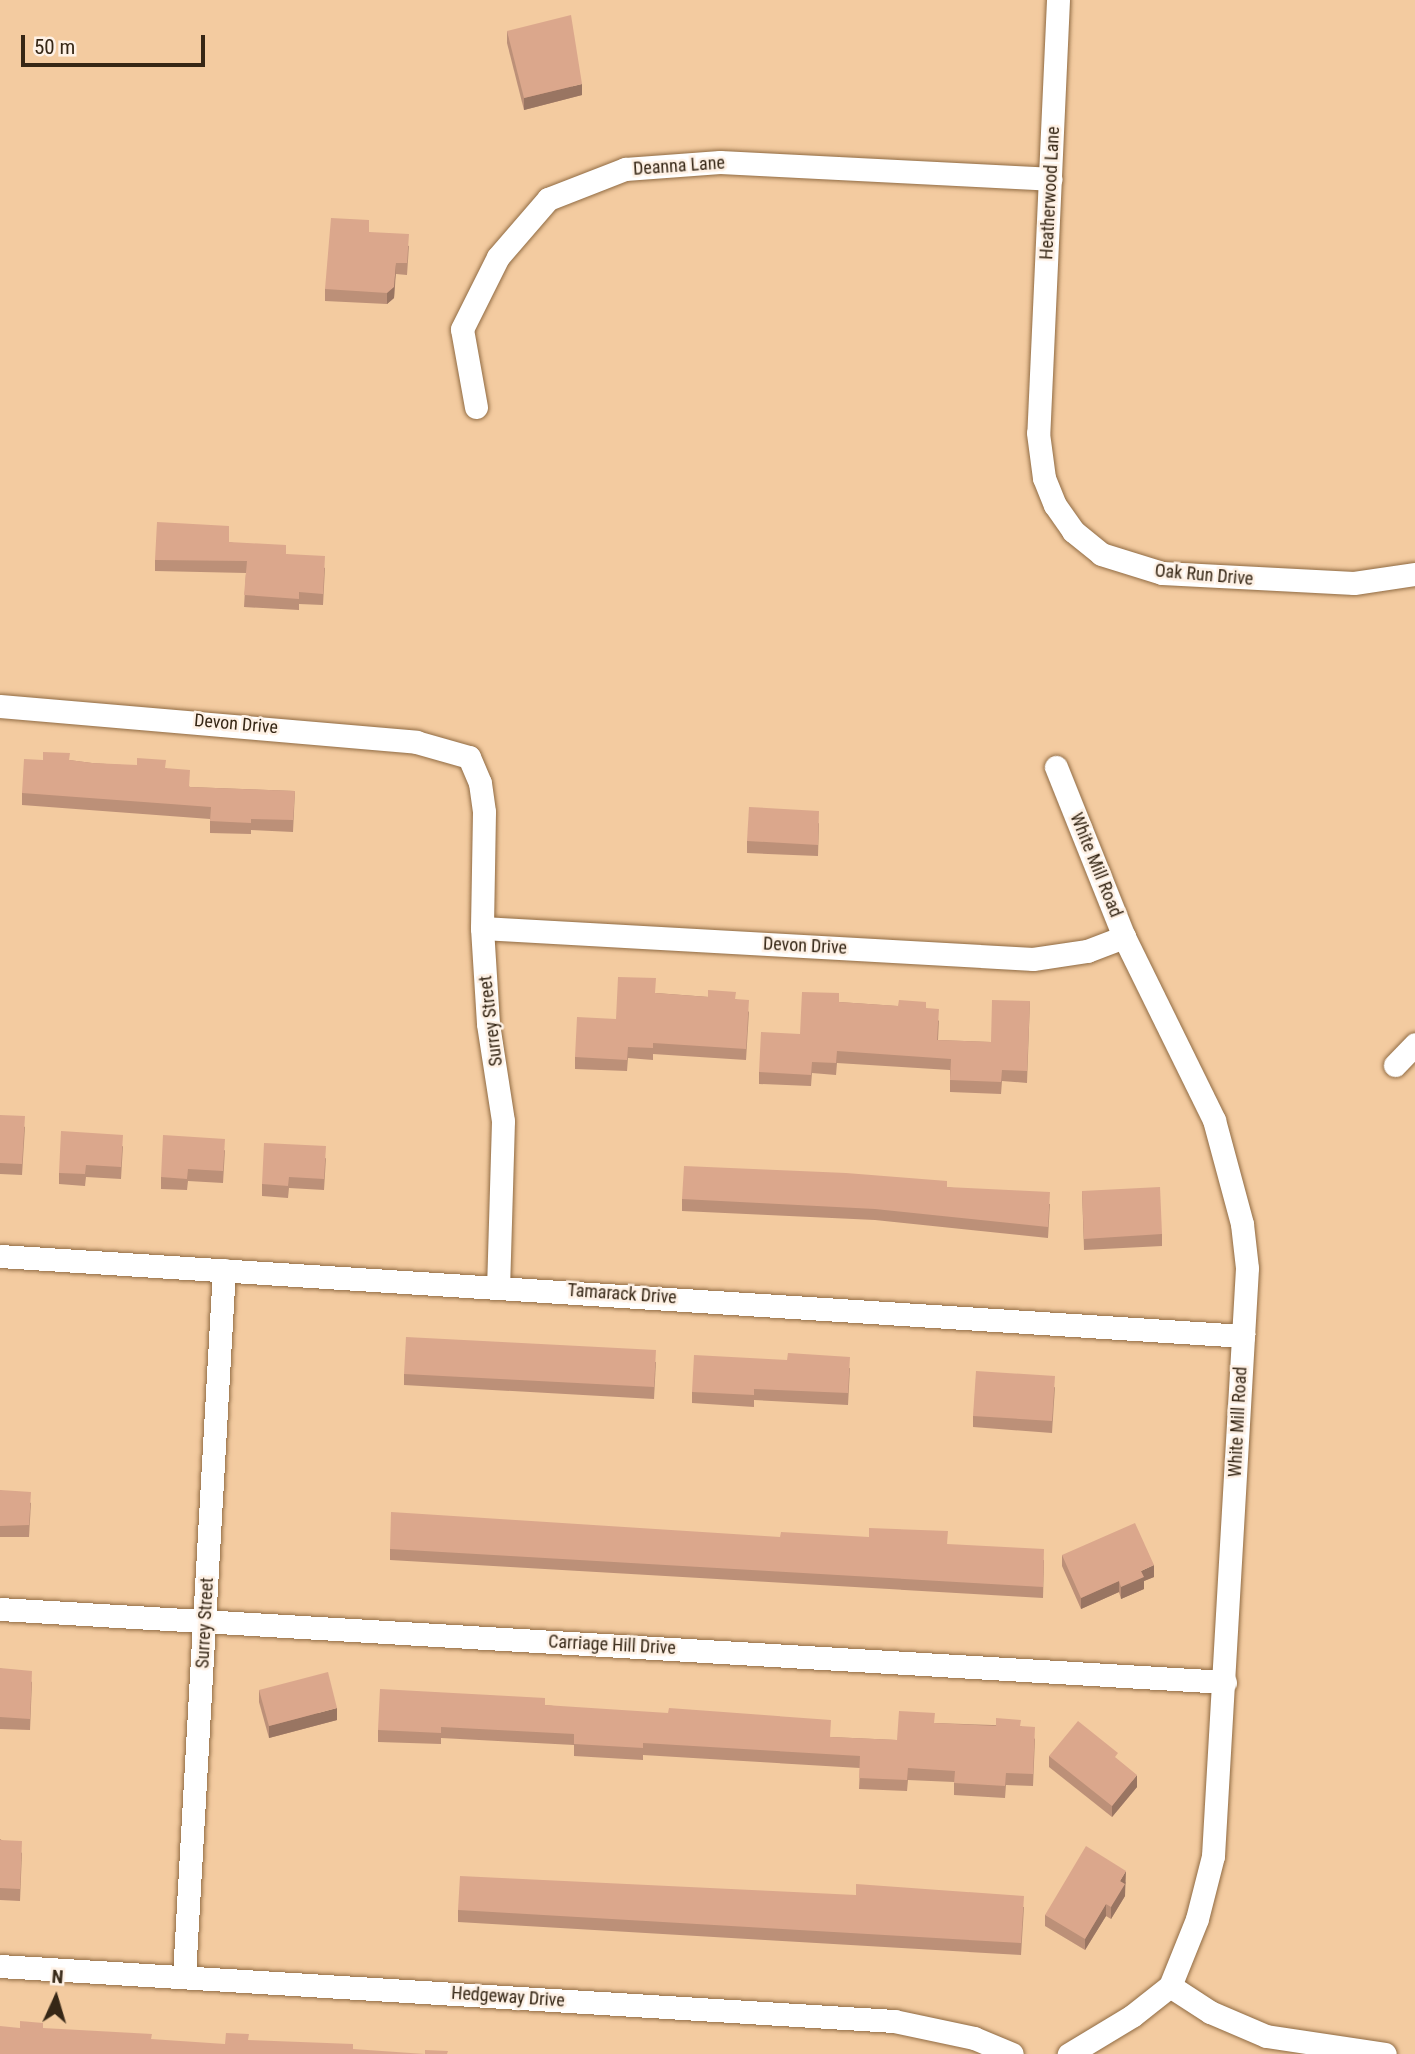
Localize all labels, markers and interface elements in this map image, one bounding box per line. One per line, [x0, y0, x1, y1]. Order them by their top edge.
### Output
scale bar [24, 21, 208, 65]
text: 50 m [34, 35, 75, 59]
street label: Heatherwood Lane [1036, 126, 1064, 260]
street label: Deanna Lane [632, 152, 726, 180]
street label: Oak Run Drive [1154, 560, 1254, 590]
street label: Devon Drive [193, 710, 279, 738]
street label: White Mill Road [1065, 810, 1127, 920]
street label: Devon Drive [763, 933, 847, 959]
street label: Surrey Street [475, 975, 507, 1067]
street label: Tamarack Drive [567, 1279, 677, 1309]
street label: White Mill Road [1224, 1366, 1252, 1478]
street label: Surrey Street [192, 1577, 218, 1669]
street label: Carriage Hill Drive [548, 1631, 676, 1659]
north arrow [21, 1963, 91, 2033]
text: N [51, 1965, 64, 1988]
street label: Hedgeway Drive [451, 1982, 565, 2012]

